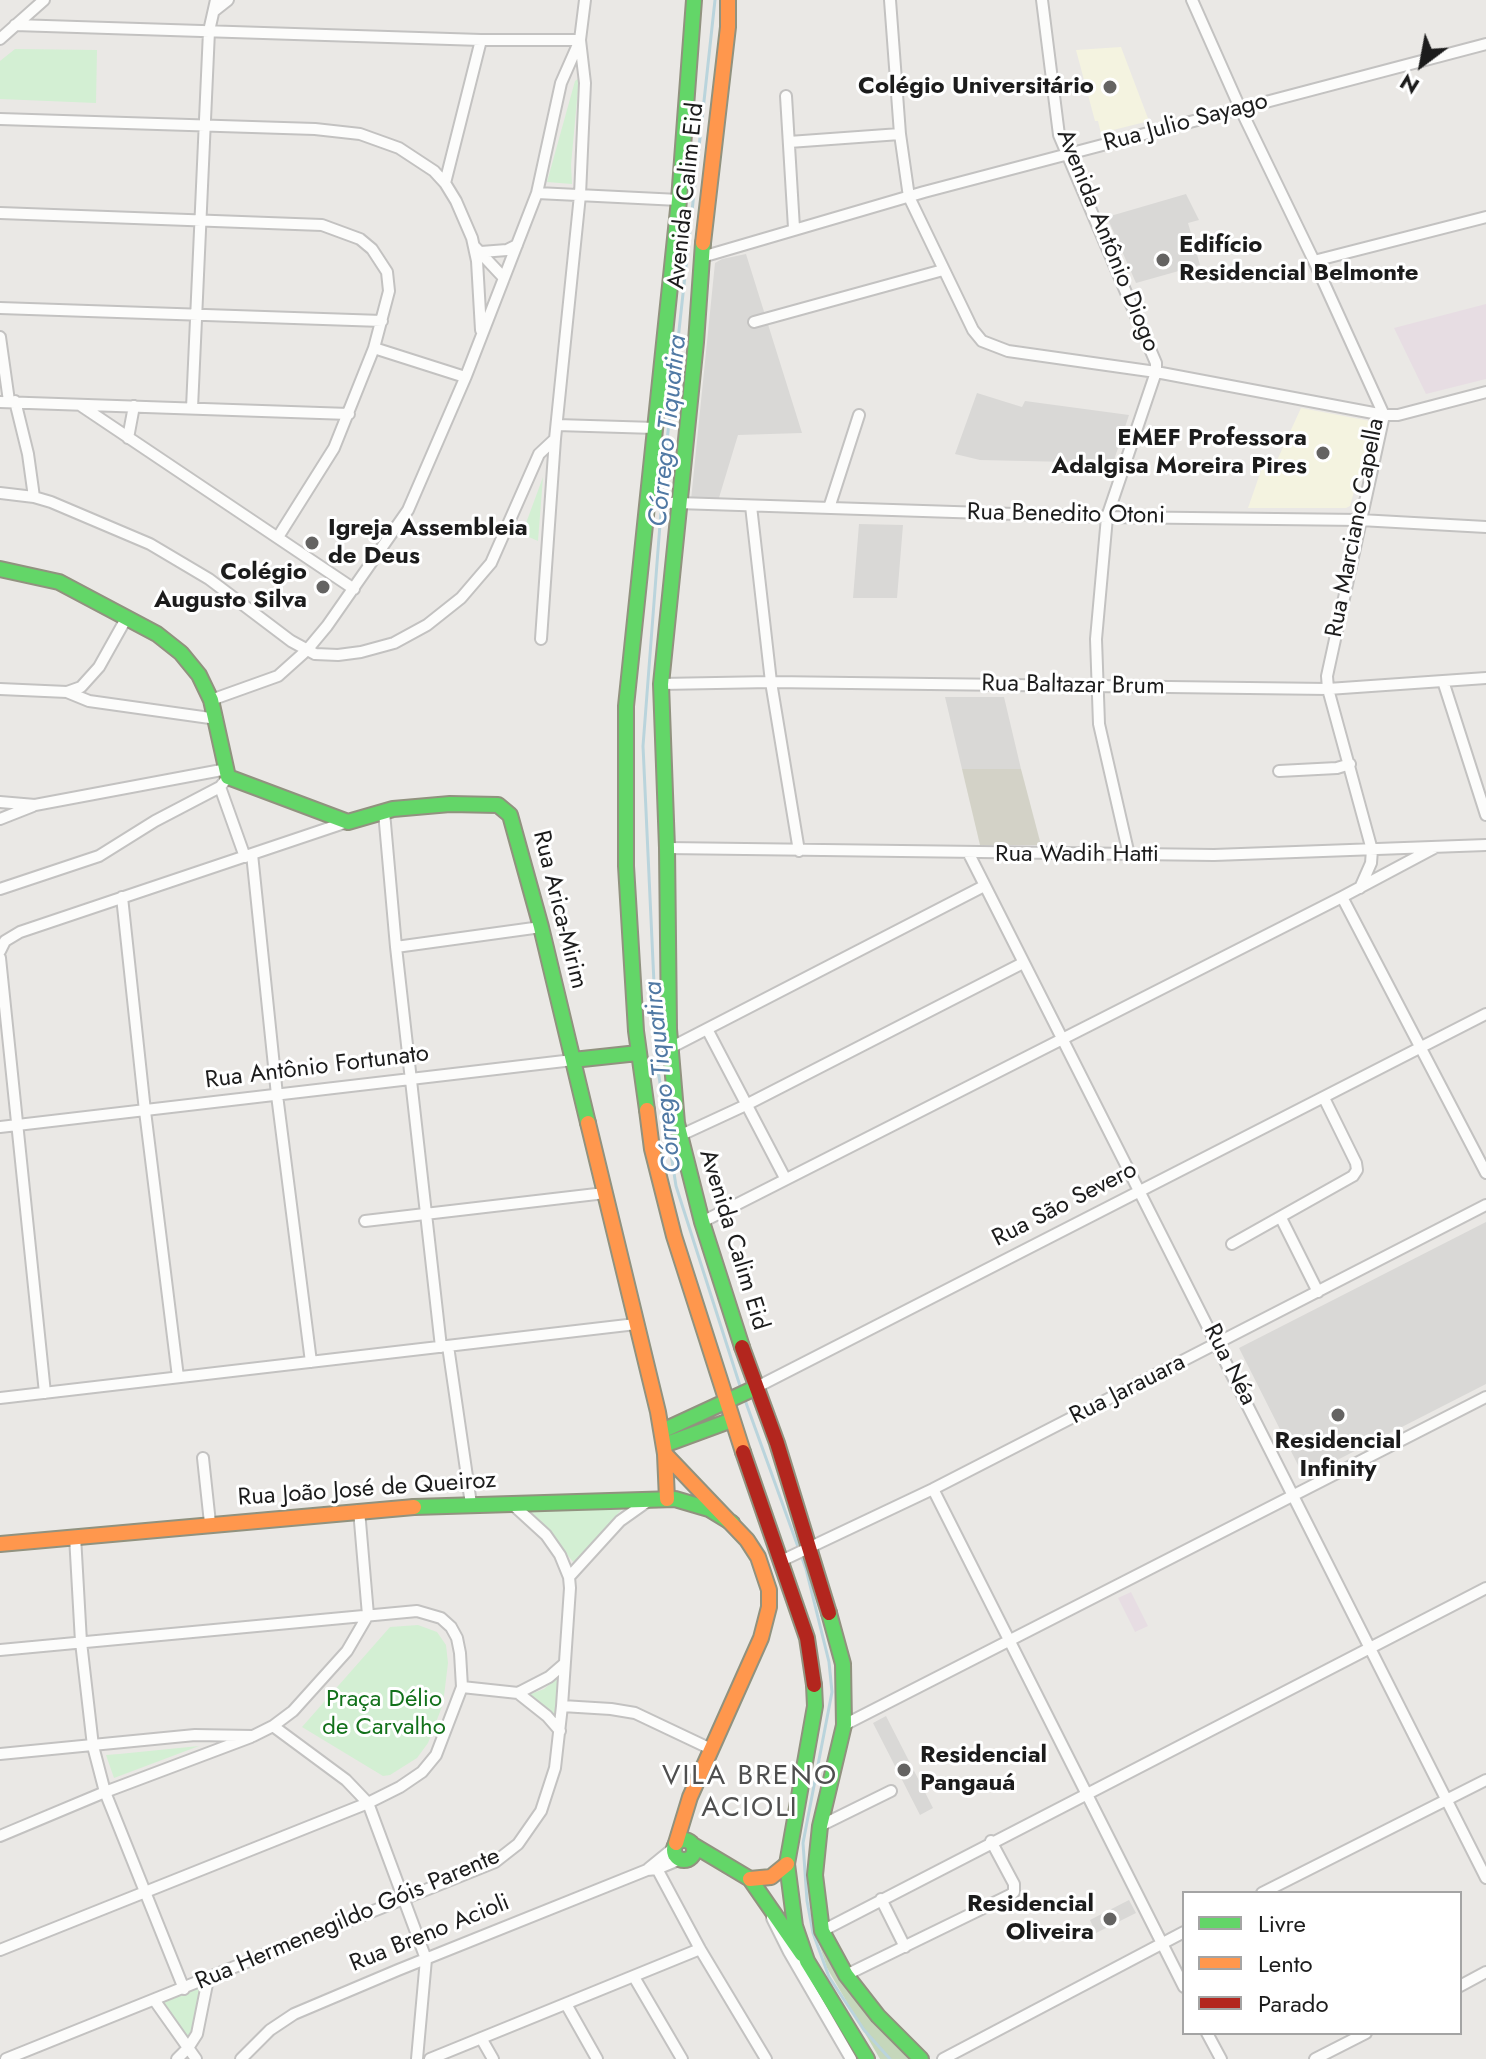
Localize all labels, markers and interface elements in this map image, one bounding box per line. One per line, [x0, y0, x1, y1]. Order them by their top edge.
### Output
north arrow [1382, 24, 1462, 104]
text: N [1393, 66, 1425, 103]
place label: Colégio Universitário [858, 73, 1094, 101]
marker: Colégio Universitário [1101, 78, 1119, 96]
street label: Rua Julio Sayago [1101, 87, 1271, 159]
street label: Avenida Calim Eid [663, 101, 711, 291]
street label: Avenida Antônio Diogo [1049, 126, 1165, 356]
place label: Edifício Residencial Belmonte [1179, 232, 1418, 288]
marker: Edifício Residencial Belmonte [1154, 251, 1172, 269]
water label: Córrego Tiquatira [643, 333, 695, 529]
street label: Rua Marciano Capella [1321, 416, 1391, 640]
place label: EMEF Professora Adalgisa Moreira Pires [1052, 425, 1307, 481]
marker: EMEF Professora Adalgisa Moreira Pires [1314, 444, 1332, 462]
street label: Rua Benedito Otoni [967, 499, 1165, 531]
place label: Igreja Assembleia de Deus [328, 515, 528, 571]
marker: Igreja Assembleia de Deus [303, 534, 321, 552]
place label: Colégio Augusto Silva [154, 559, 307, 615]
marker: Colégio Augusto Silva [314, 578, 332, 596]
street label: Rua Baltazar Brum [981, 670, 1165, 702]
street label: Rua Arica-Mirim [525, 828, 593, 992]
street label: Rua Wadih Hatti [995, 841, 1159, 869]
water label: Córrego Tiquatira [638, 979, 690, 1175]
street label: Rua Antônio Fortunato [203, 1040, 431, 1096]
street label: Avenida Calim Eid [692, 1146, 774, 1334]
street label: Rua São Severo [988, 1156, 1142, 1254]
street label: Rua Néa [1196, 1320, 1262, 1410]
street label: Rua Jarauara [1065, 1349, 1191, 1431]
marker: Residencial Infinity [1329, 1406, 1347, 1424]
place label: Residencial Infinity [1274, 1428, 1402, 1484]
street label: Rua João José de Queiroz [237, 1467, 497, 1513]
park label: Praça Délio de Carvalho [322, 1686, 446, 1742]
place label: Residencial Pangauá [920, 1742, 1047, 1798]
district label: VILA BRENO ACIOLI [662, 1760, 838, 1826]
marker: Residencial Pangauá [895, 1761, 913, 1779]
street label: Rua Hermenegildo Góis Parente [192, 1843, 504, 1997]
street label: Rua Breno Acioli [346, 1889, 514, 1979]
place label: Residencial Oliveira [967, 1891, 1094, 1947]
legend [1182, 1891, 1462, 2035]
text: Livre [1258, 1906, 1306, 1941]
marker: Residencial Oliveira [1101, 1910, 1119, 1928]
text: Lento [1258, 1946, 1313, 1981]
text: Parado [1258, 1986, 1329, 2021]

